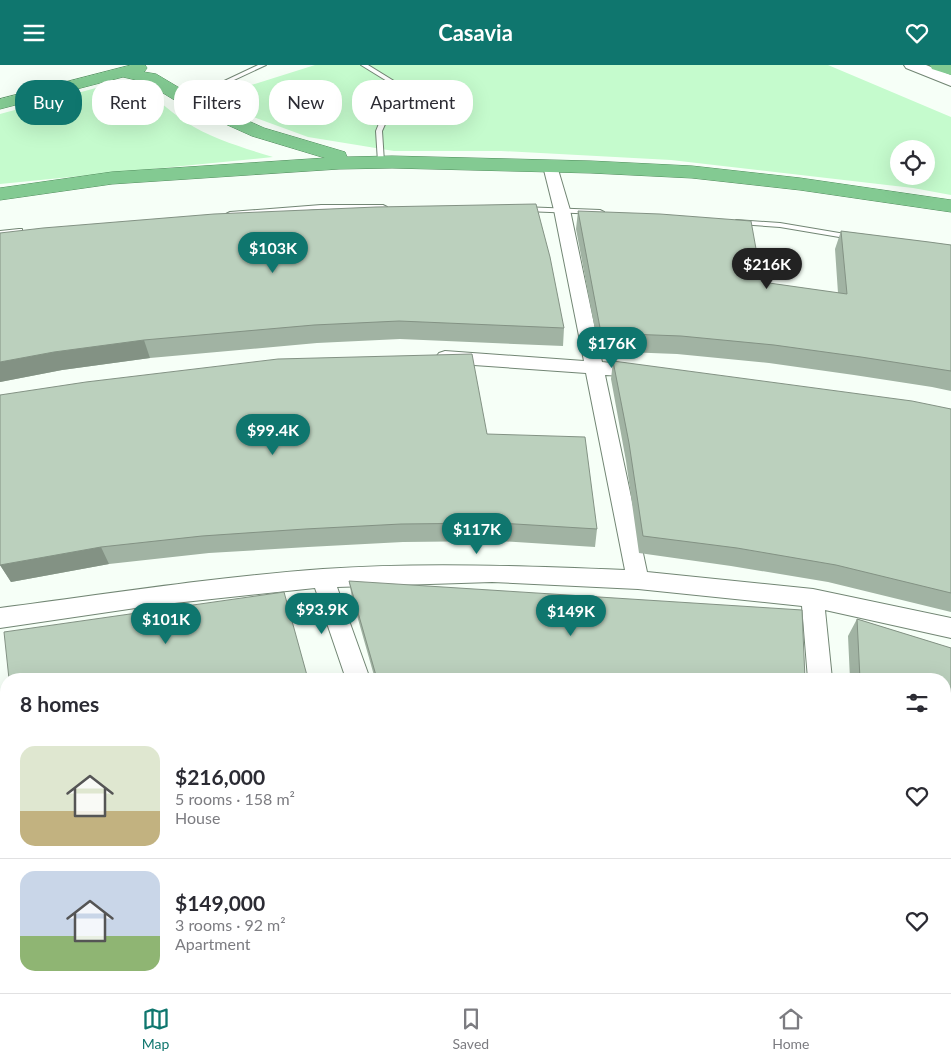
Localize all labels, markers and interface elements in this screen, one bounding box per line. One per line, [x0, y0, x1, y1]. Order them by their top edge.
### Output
icon: menu [20, 19, 48, 47]
text: Casavia [438, 19, 513, 46]
icon: heart [903, 19, 931, 47]
chip: Buy [15, 80, 82, 125]
chip: Rent [92, 80, 164, 125]
chip: Filters [174, 80, 259, 125]
chip: New [269, 80, 342, 125]
chip: Apartment [352, 80, 473, 125]
map controls [890, 140, 935, 185]
button: locate [890, 140, 935, 185]
pin: $103K [238, 231, 308, 274]
text: $103K [249, 238, 297, 257]
pin: $216K [732, 247, 802, 290]
text: $216K [743, 254, 791, 273]
pin: $176K [577, 327, 647, 369]
text: $176K [588, 333, 636, 352]
pin: $99.4K [232, 413, 314, 456]
text: $99.4K [247, 420, 299, 439]
pin: $117K [442, 513, 512, 555]
text: $117K [453, 519, 501, 538]
pin: $93.9K [281, 593, 363, 635]
pin: $149K [536, 595, 606, 637]
text: $93.9K [296, 599, 348, 618]
text: $149K [547, 601, 595, 620]
pin: $101K [131, 603, 201, 645]
text: $101K [142, 609, 190, 628]
icon: filters [903, 689, 931, 717]
text: 8 homes [20, 691, 99, 716]
text: $216,000 [175, 764, 265, 789]
icon: home [60, 766, 120, 826]
icon: heart [903, 782, 931, 810]
text: 5 rooms · 158 m² [175, 789, 295, 808]
text: House [175, 808, 220, 827]
text: $149,000 [175, 890, 265, 915]
icon: home [60, 891, 120, 951]
icon: heart [903, 907, 931, 935]
text: 3 rooms · 92 m² [175, 915, 286, 934]
text: Apartment [175, 934, 250, 953]
tab: Map [142, 1005, 170, 1052]
tab: Saved [453, 1005, 489, 1052]
tab: Home [772, 1005, 809, 1052]

